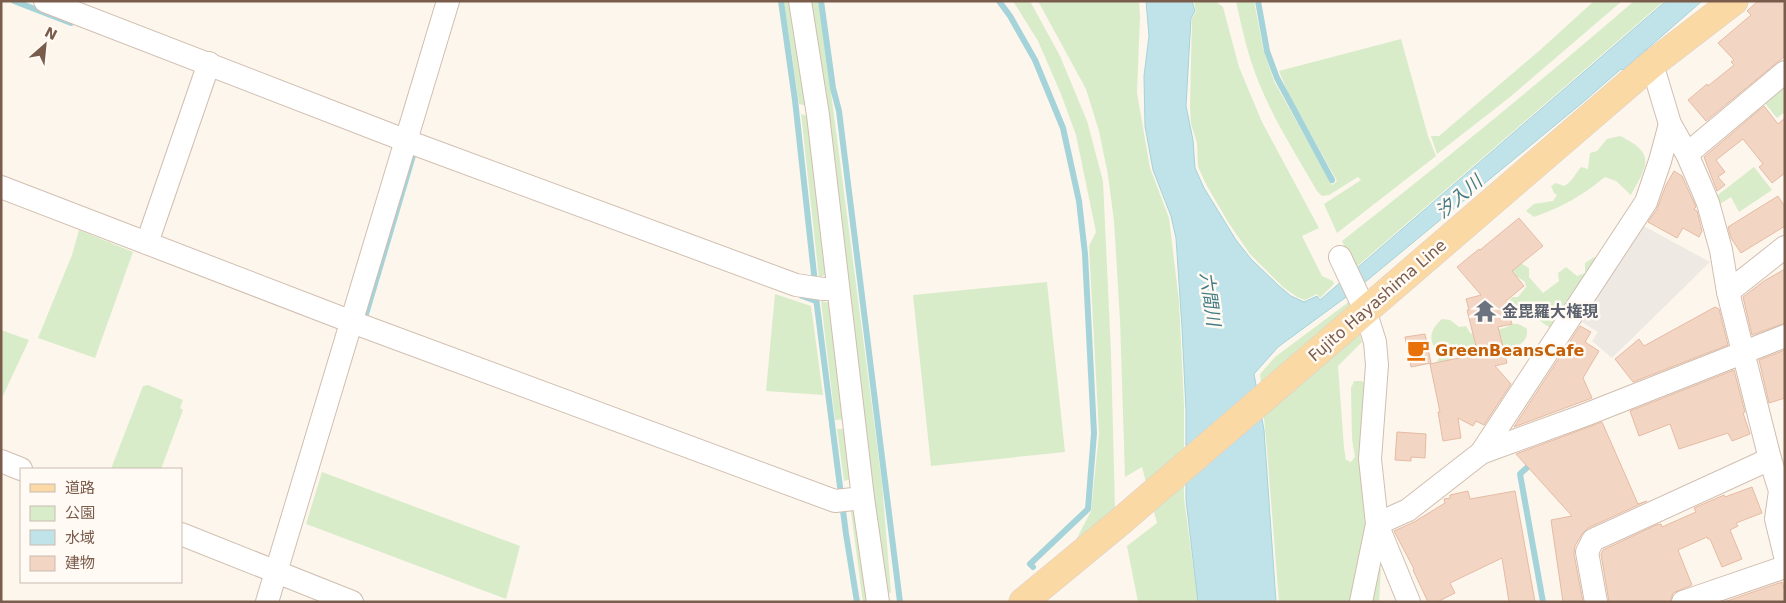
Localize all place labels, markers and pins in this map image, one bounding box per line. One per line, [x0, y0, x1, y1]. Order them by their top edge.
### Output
temple icon: 金毘羅大権現 [1472, 298, 1498, 324]
place label: 金毘羅大権現 [1502, 302, 1598, 321]
cafe icon: GreenBeansCafe [1405, 337, 1431, 363]
place label: GreenBeansCafe [1435, 341, 1584, 360]

